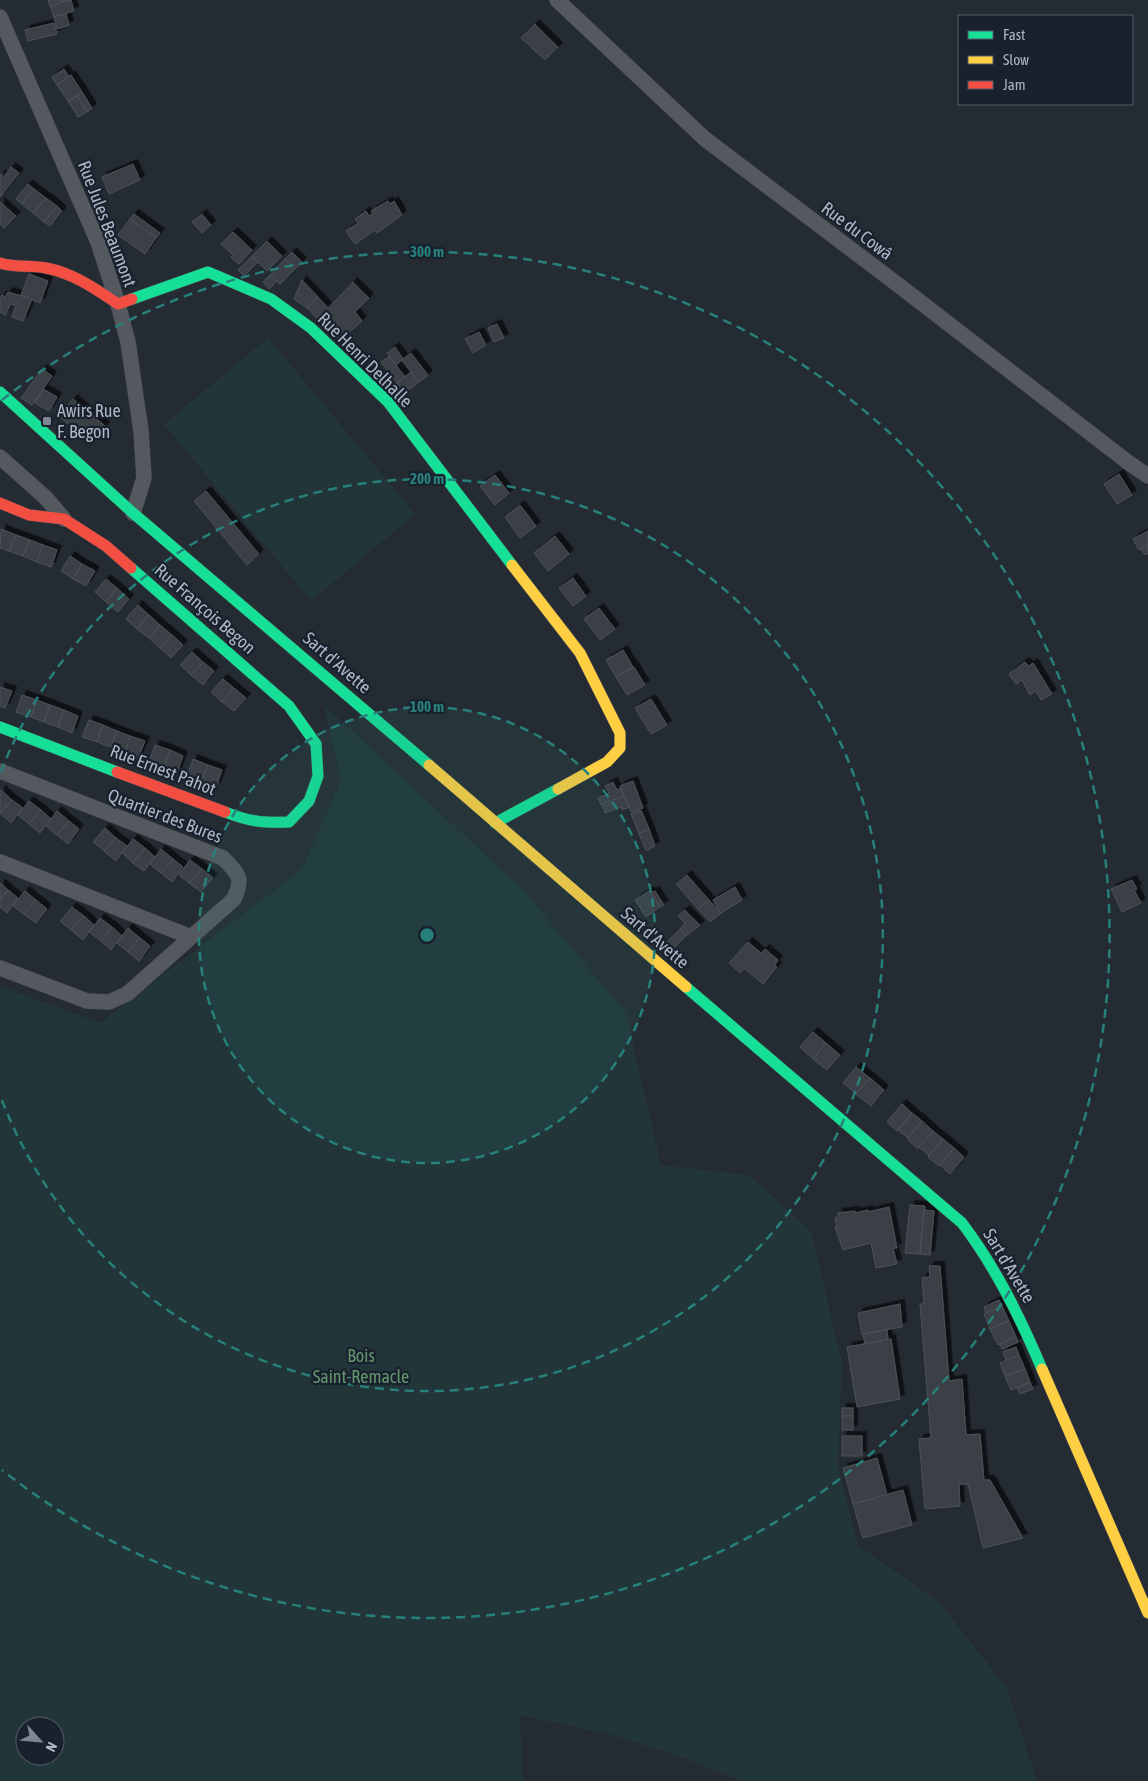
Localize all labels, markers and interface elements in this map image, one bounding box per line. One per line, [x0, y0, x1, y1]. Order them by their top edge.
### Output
legend [958, 15, 1133, 105]
text: Fast [1003, 26, 1025, 43]
text: Slow [1003, 51, 1029, 68]
text: Jam [1003, 76, 1026, 93]
street label: Rue Jules Beaumont [74, 158, 141, 290]
street label: Rue du Cowâ [818, 197, 897, 264]
text: 300 m [410, 243, 444, 260]
street label: Rue Henri Delhalle [314, 308, 417, 411]
place label: Awirs Rue F. Begon [57, 400, 121, 442]
marker: Awirs Rue F. Begon [41, 415, 53, 427]
text: 200 m [410, 470, 444, 487]
street label: Rue François Begon [151, 559, 260, 658]
street label: Sart d'Avette [299, 628, 375, 698]
text: 100 m [410, 698, 444, 715]
street label: Rue Ernest Pahot [107, 740, 219, 799]
street label: Quartier des Bures [105, 784, 225, 847]
street label: Sart d'Avette [617, 903, 693, 973]
centre of rings [418, 926, 436, 944]
street label: Sart d'Avette [979, 1225, 1040, 1307]
park label: Bois Saint-Remacle [313, 1345, 409, 1387]
north arrow [15, 1716, 65, 1766]
text: N [43, 1740, 61, 1754]

